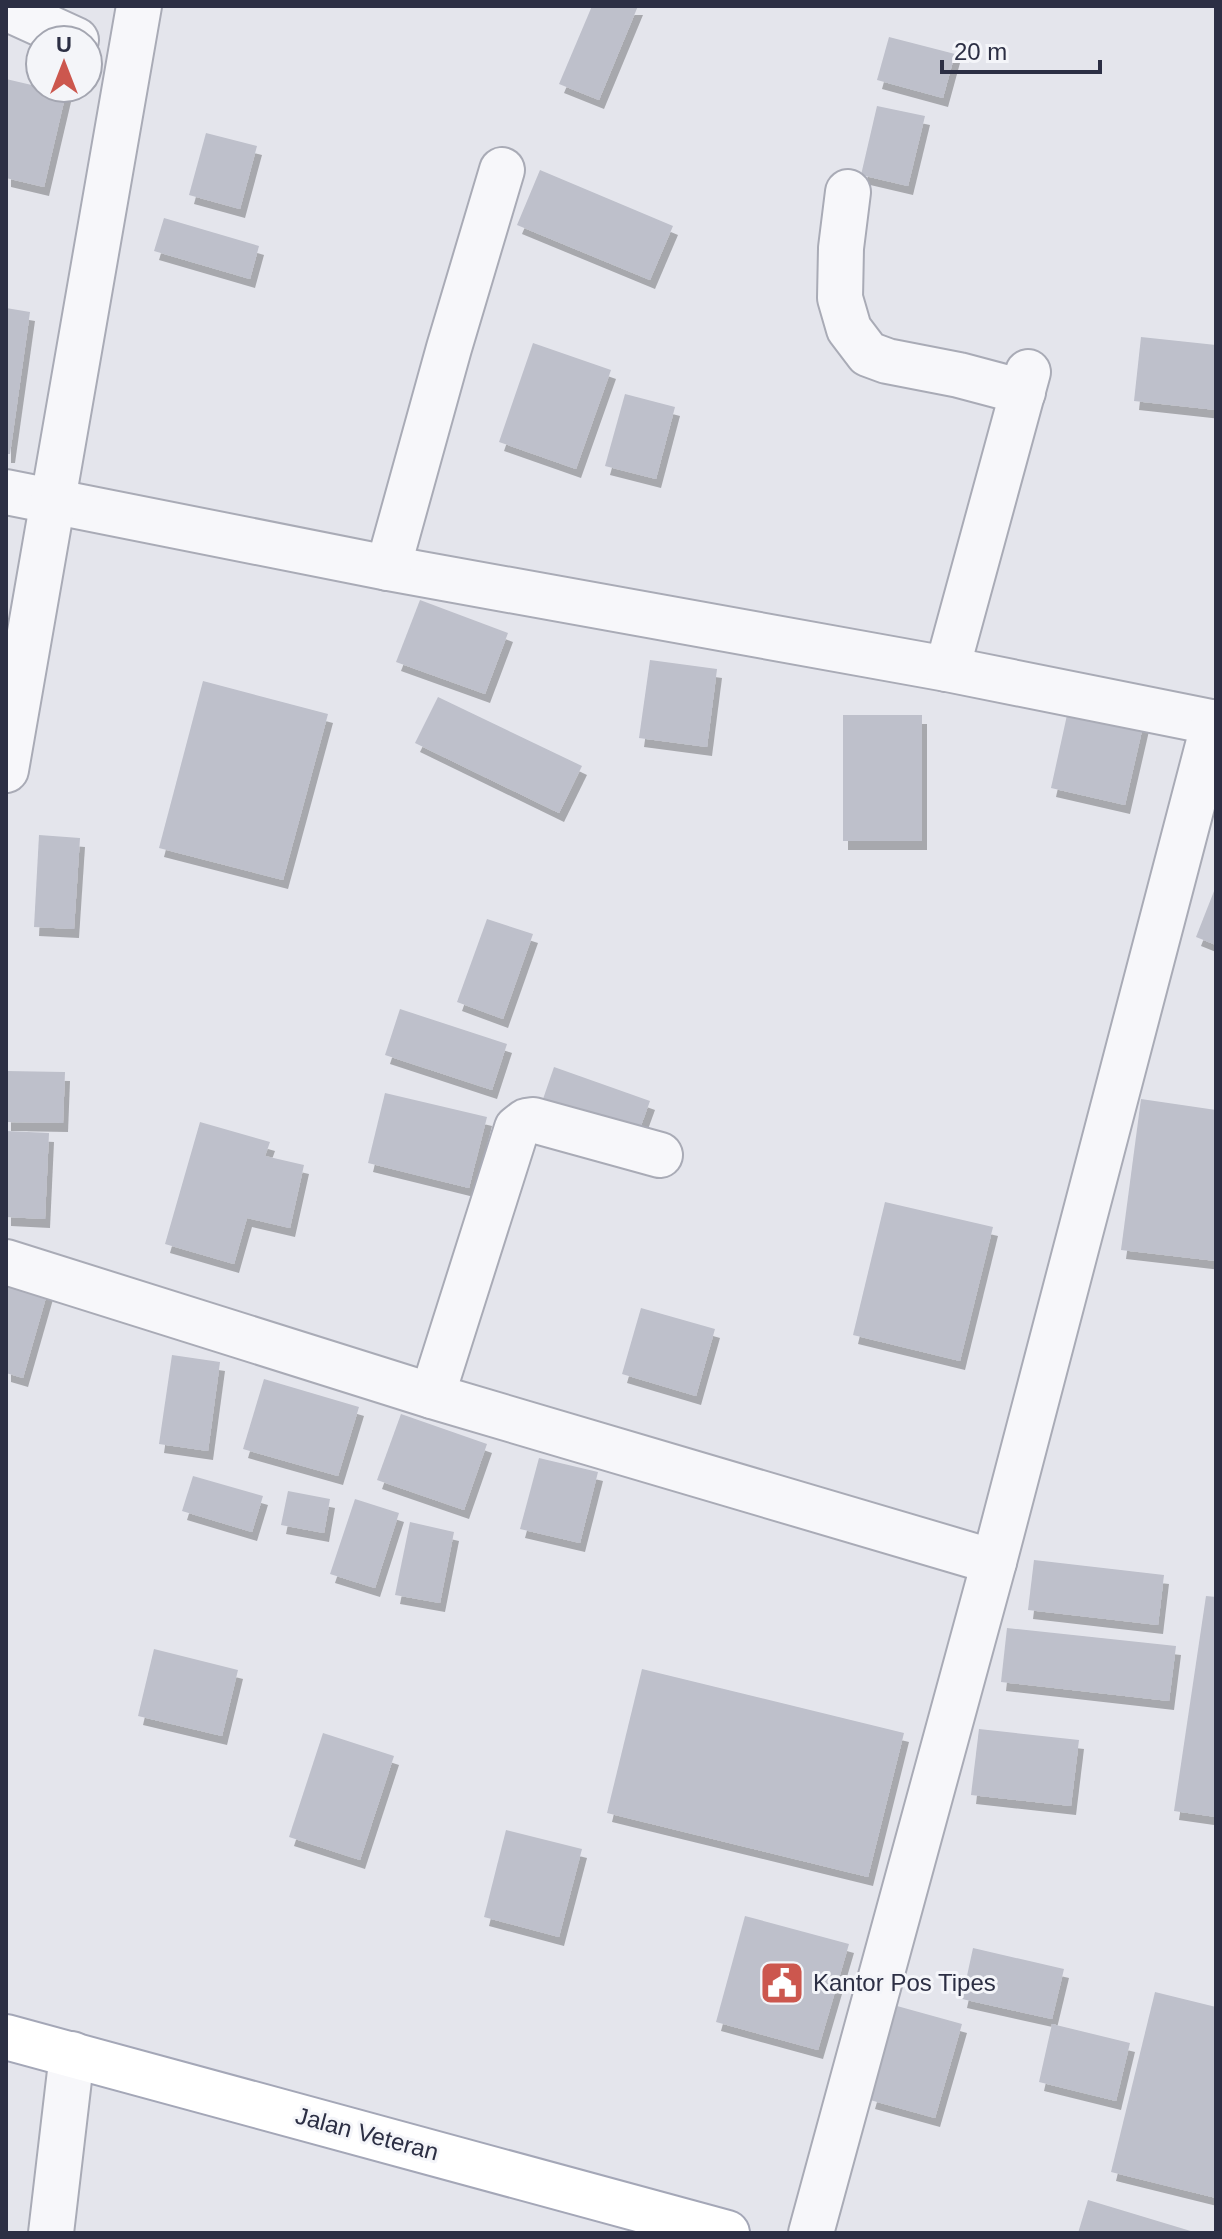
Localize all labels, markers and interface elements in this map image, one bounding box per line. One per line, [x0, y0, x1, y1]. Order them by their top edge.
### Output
north arrow [24, 24, 104, 104]
scale bar [942, 24, 1100, 74]
text: U [56, 32, 72, 57]
text: 20 m [954, 38, 1007, 65]
public building icon: Kantor Pos Tipes [758, 1959, 806, 2007]
place label: Kantor Pos Tipes [813, 1969, 996, 1996]
street label: Jalan Veteran [293, 2101, 442, 2166]

